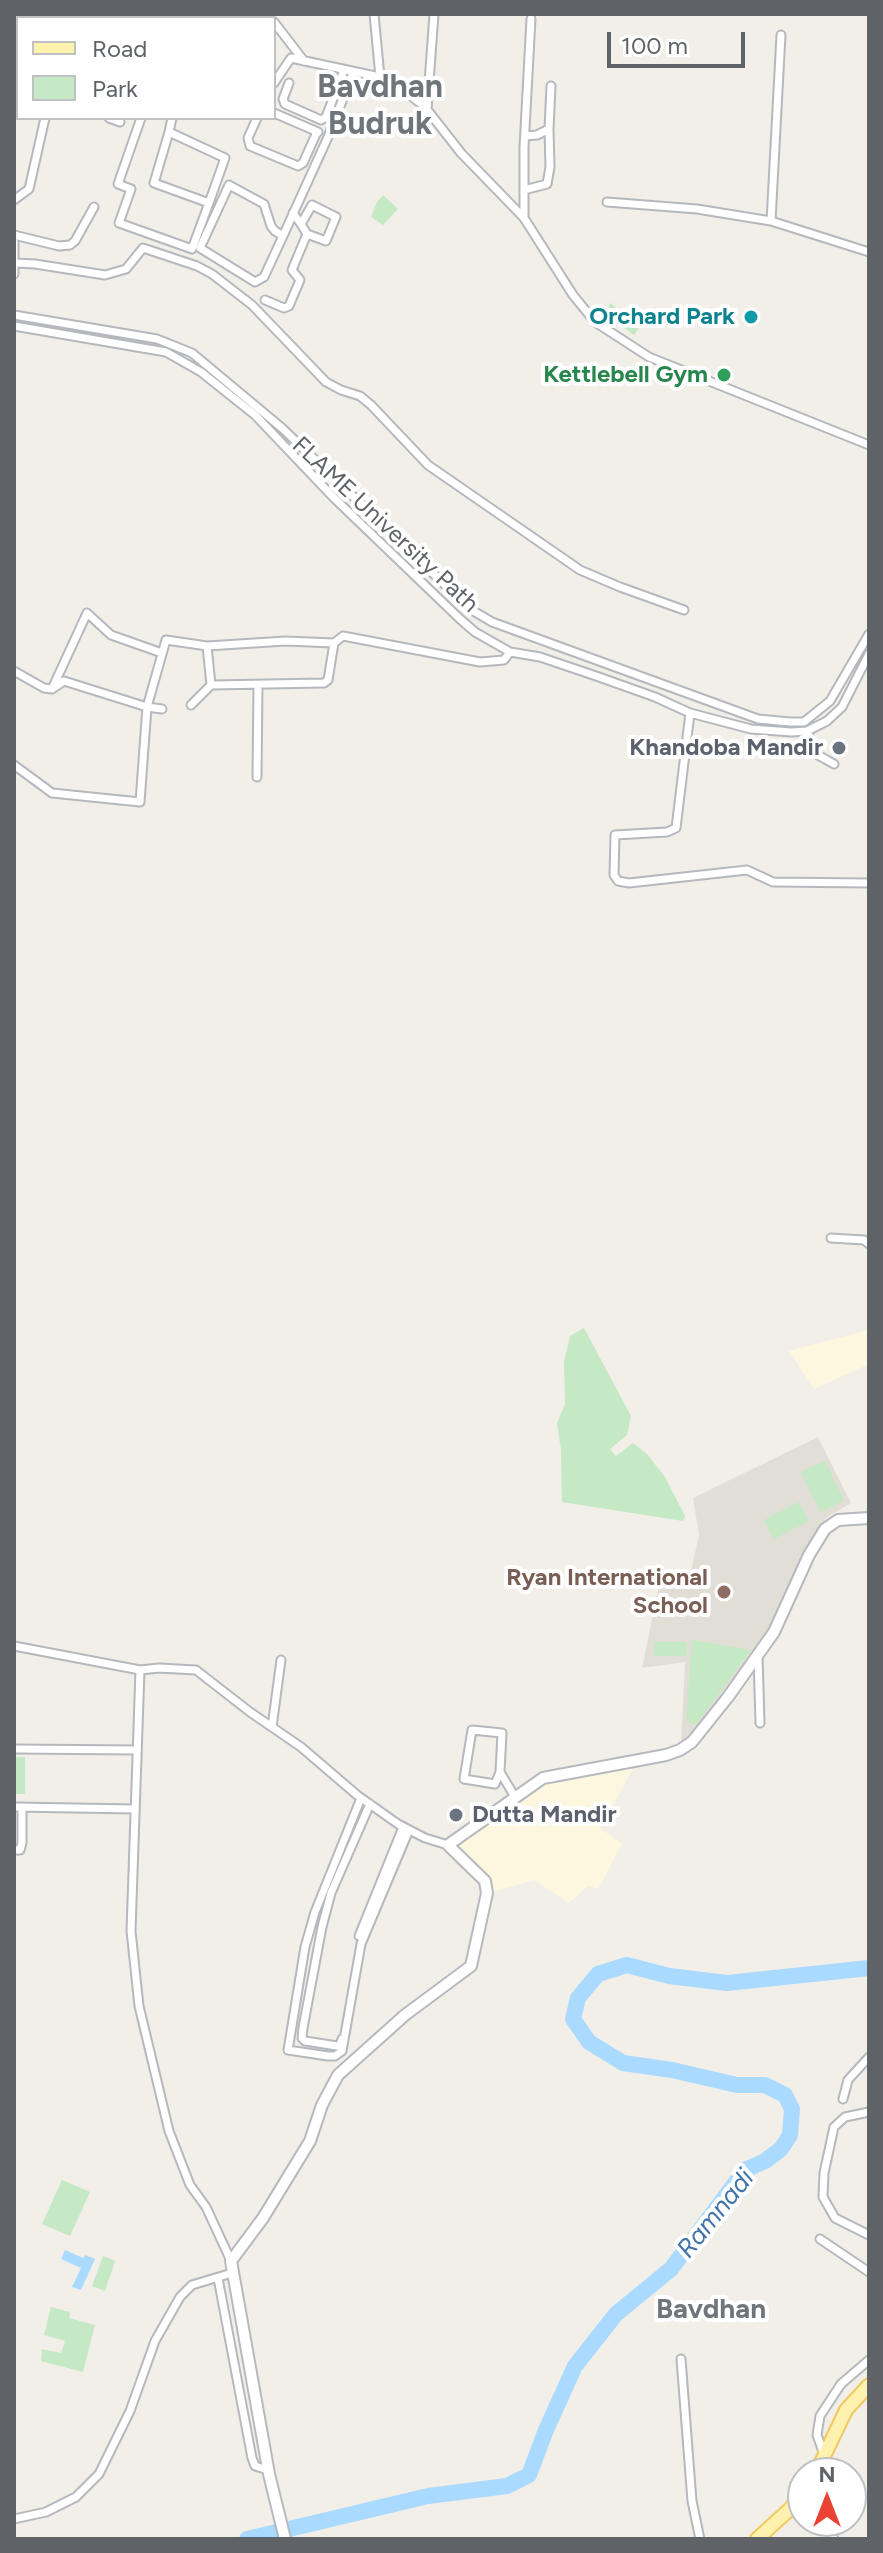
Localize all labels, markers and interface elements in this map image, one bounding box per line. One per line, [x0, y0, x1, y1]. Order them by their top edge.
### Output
legend [16, 16, 276, 120]
scale bar [611, 16, 749, 66]
text: 100 m [621, 31, 688, 60]
text: Road [92, 34, 147, 63]
district label: Bavdhan Budruk [317, 69, 443, 144]
text: Park [92, 74, 138, 103]
place label: Orchard Park [589, 303, 735, 331]
marker: Orchard Park [742, 308, 760, 326]
place label: Kettlebell Gym [543, 361, 708, 389]
marker: Kettlebell Gym [715, 366, 733, 384]
street label: FLAME University Path [286, 431, 484, 619]
place label: Khandoba Mandir [629, 734, 823, 762]
marker: Khandoba Mandir [830, 739, 848, 757]
place label: Ryan International School [506, 1564, 708, 1620]
marker: Ryan International School [715, 1583, 733, 1601]
place label: Dutta Mandir [472, 1801, 617, 1829]
marker: Dutta Mandir [447, 1806, 465, 1824]
water label: Ramnadi [671, 2163, 761, 2265]
district label: Bavdhan [656, 2293, 766, 2327]
north arrow [787, 2457, 867, 2537]
text: N [818, 2461, 836, 2488]

